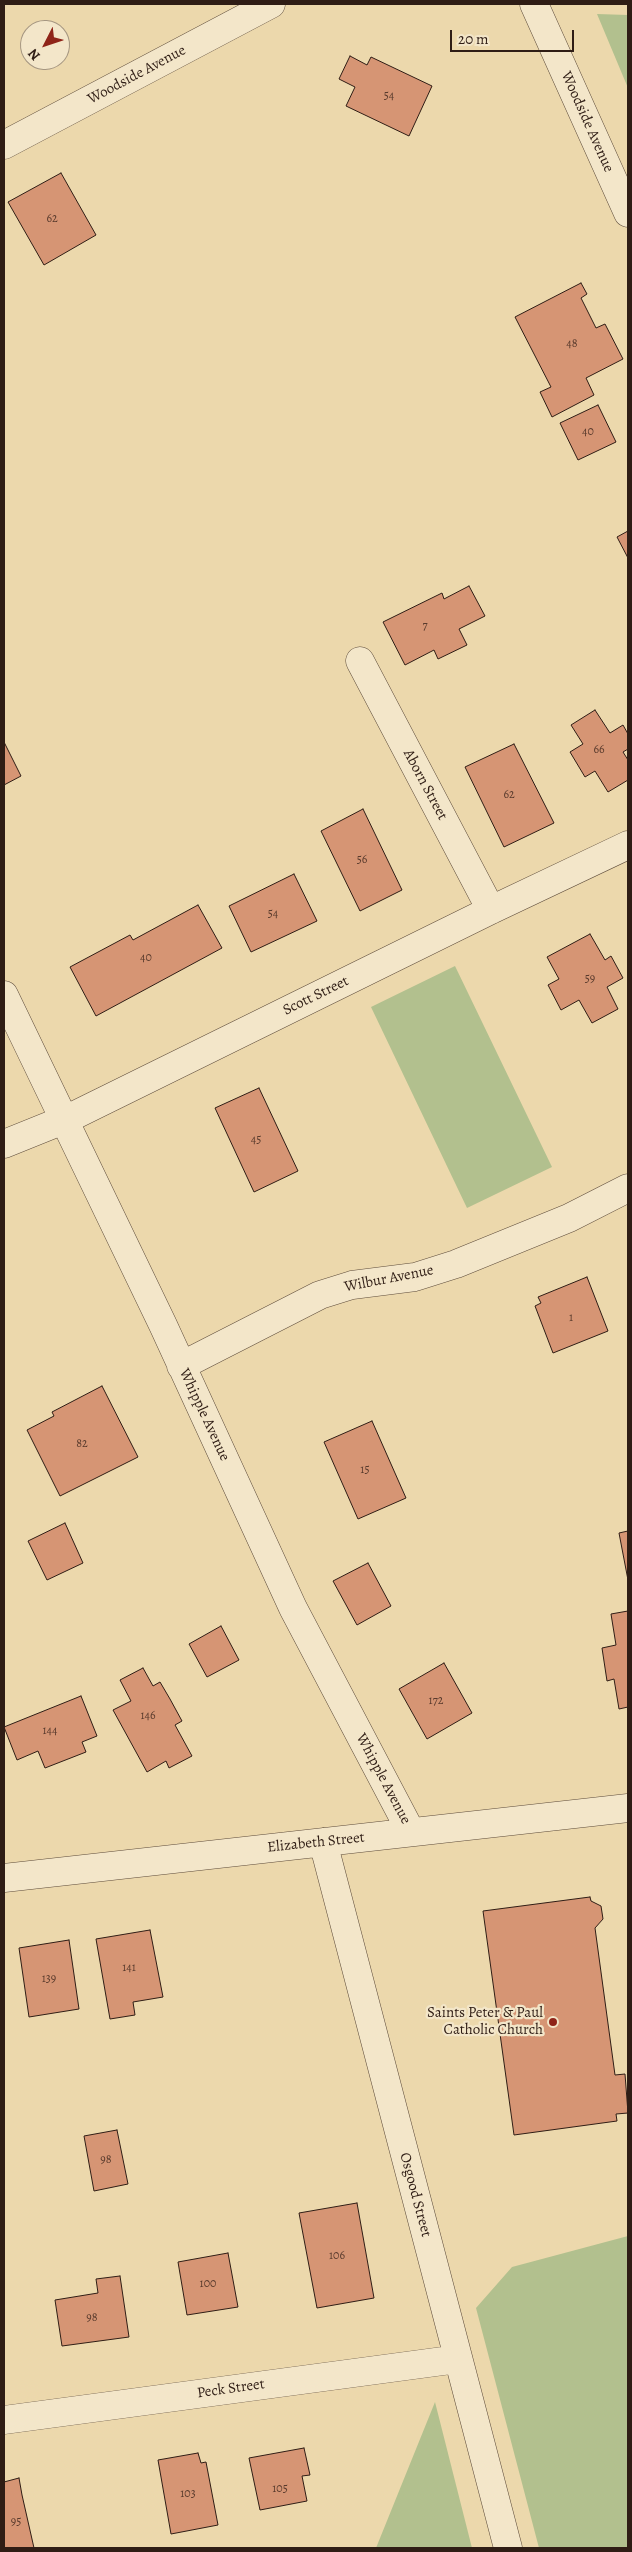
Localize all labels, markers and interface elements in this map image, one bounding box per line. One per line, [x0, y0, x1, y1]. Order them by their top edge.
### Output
north arrow [20, 20, 70, 70]
scale bar [452, 20, 576, 52]
text: 20 m [458, 29, 489, 49]
street label: Woodside Avenue [85, 42, 189, 108]
text: N [24, 44, 45, 65]
street label: Woodside Avenue [557, 69, 617, 175]
house number: 54 [384, 89, 394, 103]
house number: 62 [46, 212, 58, 226]
house number: 48 [566, 337, 578, 351]
house number: 40 [582, 425, 594, 439]
house number: 7 [422, 619, 428, 633]
house number: 66 [593, 743, 605, 757]
street label: Aborn Street [399, 747, 451, 823]
house number: 62 [503, 788, 515, 802]
house number: 56 [357, 853, 367, 867]
house number: 54 [268, 907, 278, 921]
house number: 40 [140, 951, 152, 965]
street label: Scott Street [280, 972, 352, 1020]
house number: 59 [585, 972, 595, 986]
house number: 45 [251, 1133, 261, 1147]
street label: Wilbur Avenue [343, 1262, 435, 1296]
house number: 1 [569, 1311, 573, 1325]
street label: Whipple Avenue [175, 1366, 233, 1464]
house number: 82 [76, 1437, 88, 1451]
house number: 15 [360, 1463, 370, 1477]
house number: 172 [429, 1694, 443, 1708]
house number: 146 [140, 1709, 156, 1723]
house number: 144 [43, 1724, 57, 1738]
street label: Whipple Avenue [352, 1731, 414, 1827]
street label: Elizabeth Street [266, 1829, 366, 1857]
house number: 141 [122, 1961, 136, 1975]
house number: 139 [42, 1972, 56, 1986]
place label: Saints Peter & Paul Catholic Church [427, 2004, 543, 2039]
marker: Saints Peter & Paul Catholic Church [547, 2016, 559, 2028]
street label: Osgood Street [395, 2151, 435, 2239]
house number: 98 [100, 2153, 112, 2167]
house number: 106 [329, 2249, 345, 2263]
house number: 100 [200, 2277, 216, 2291]
house number: 98 [86, 2311, 98, 2325]
street label: Peck Street [196, 2375, 266, 2403]
house number: 105 [272, 2482, 288, 2496]
house number: 103 [180, 2487, 196, 2501]
house number: 95 [11, 2515, 21, 2529]

